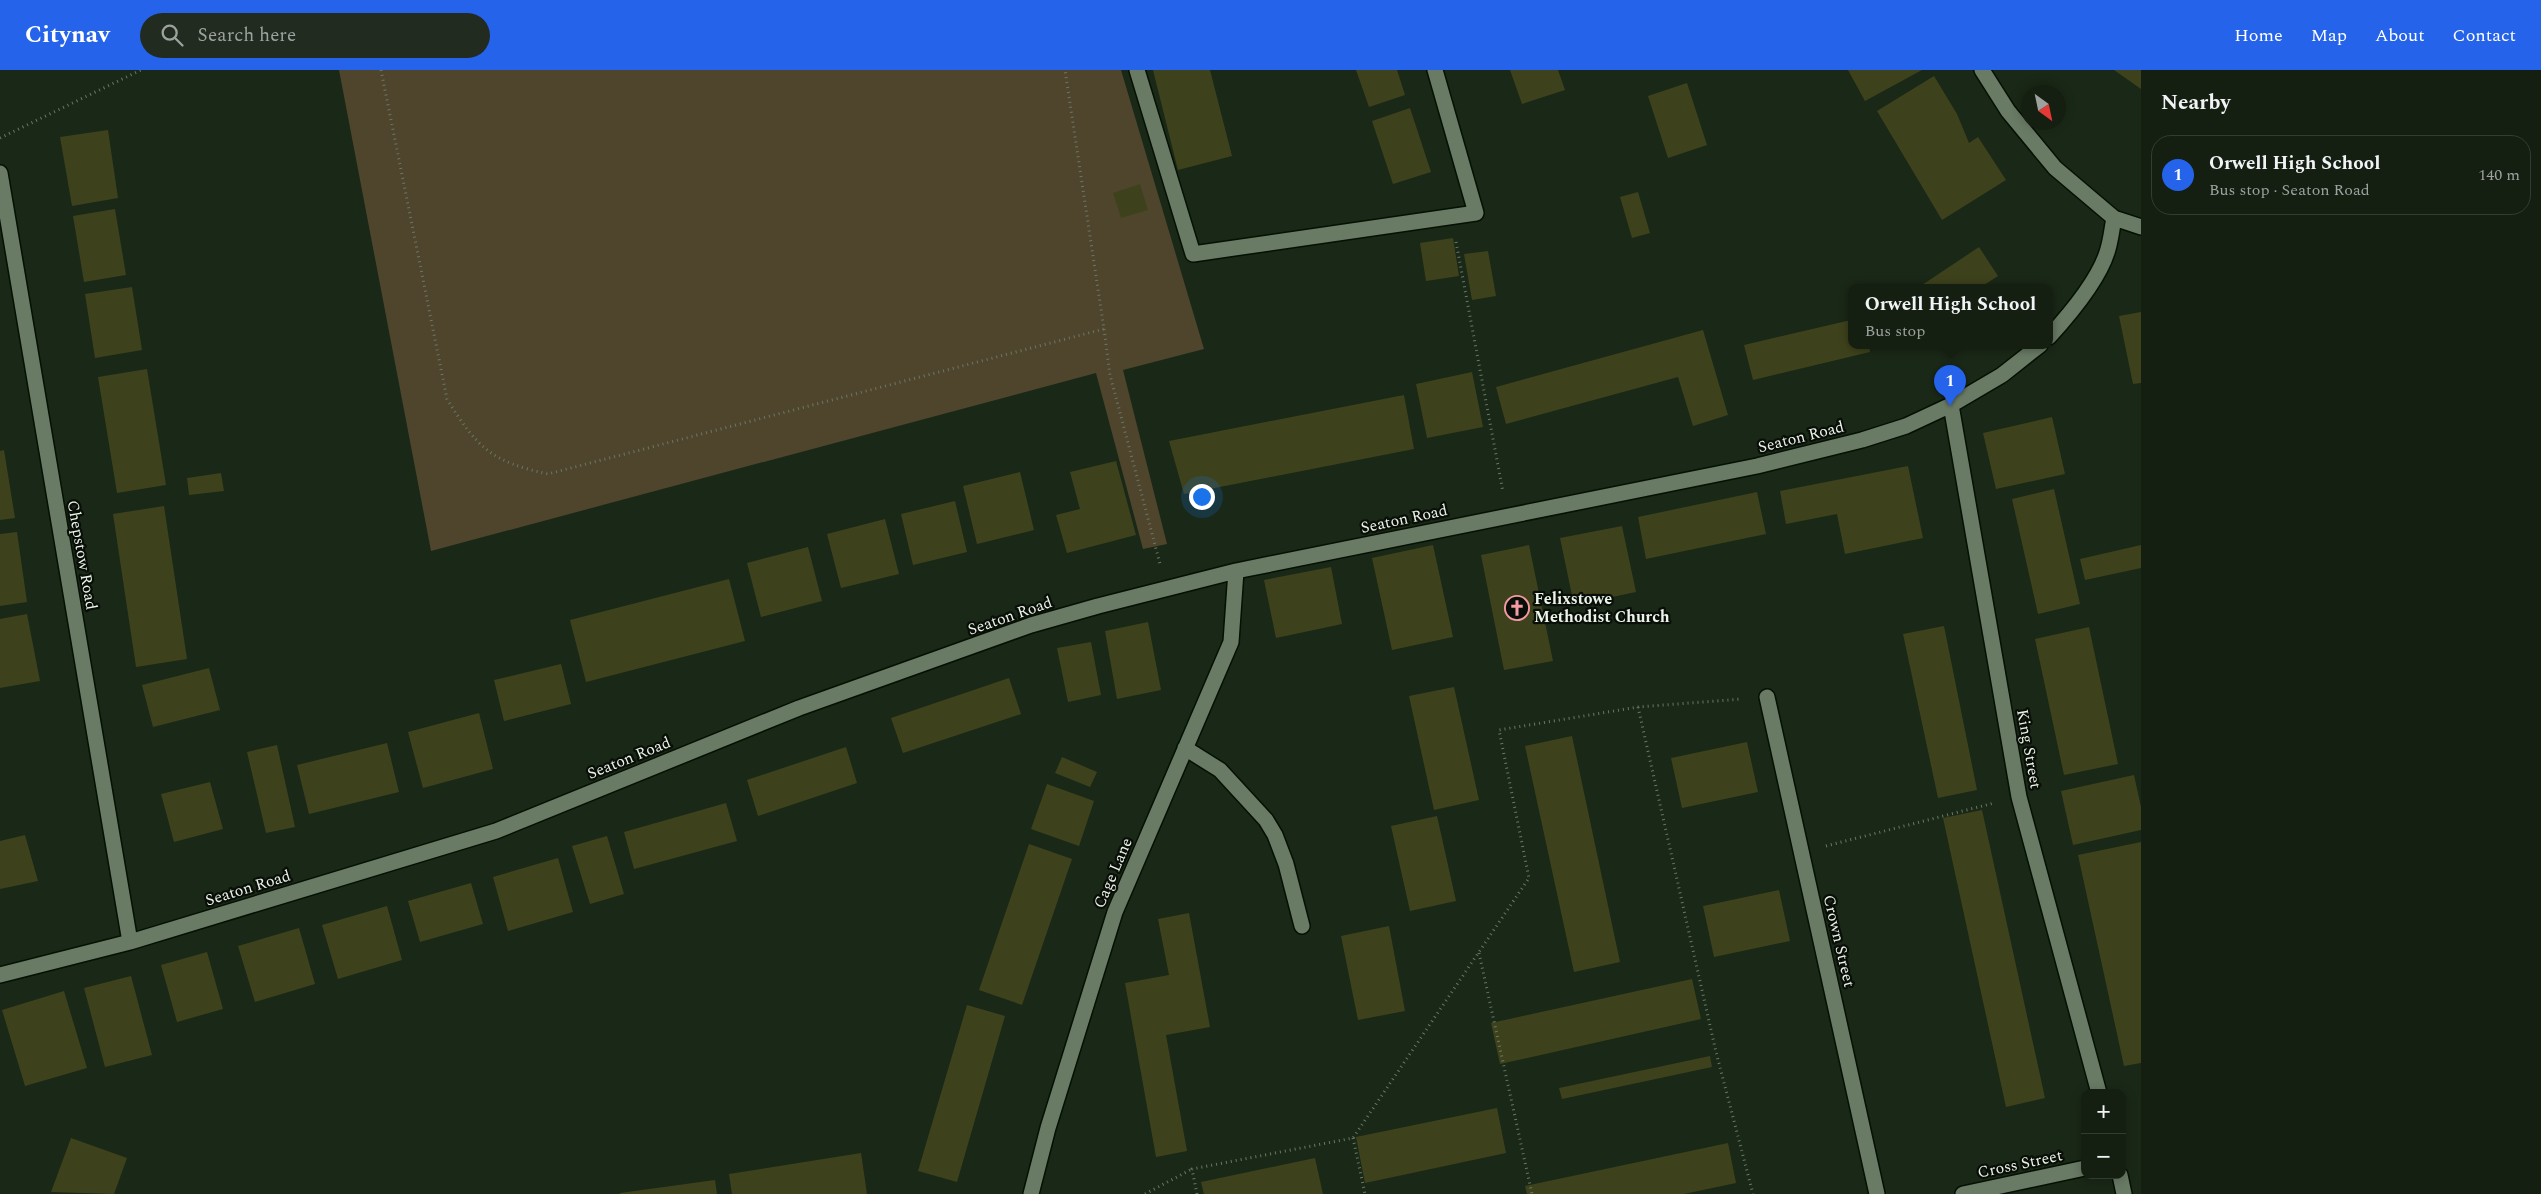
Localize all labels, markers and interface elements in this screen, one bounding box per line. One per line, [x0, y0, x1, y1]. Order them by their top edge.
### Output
search box [140, 13, 490, 58]
text: Citynav [25, 17, 110, 53]
icon: search [158, 21, 186, 49]
text: Search here [198, 21, 296, 50]
text: Home [2234, 22, 2283, 49]
text: Map [2311, 22, 2347, 49]
text: About [2375, 22, 2425, 49]
text: Contact [2453, 22, 2516, 49]
north arrow [2021, 85, 2066, 130]
text: Nearby [2161, 87, 2231, 119]
text: Orwell High School [2209, 149, 2380, 178]
text: 1 [2174, 163, 2182, 187]
text: 140 m [2478, 163, 2520, 187]
text: Bus stop · Seaton Road [2209, 178, 2370, 202]
popup [1848, 284, 2053, 349]
text: Orwell High School [1865, 290, 2036, 319]
text: Bus stop [1865, 319, 1925, 343]
pin: 1 [1934, 365, 1966, 406]
street label: Seaton Road [1755, 415, 1847, 459]
your location [1189, 484, 1215, 510]
street label: Chepstow Road [61, 498, 103, 612]
street label: Seaton Road [1358, 498, 1450, 540]
place label: Felixstowe Methodist Church [1534, 587, 1670, 629]
street label: Seaton Road [964, 590, 1056, 642]
church icon: Felixstowe Methodist Church [1504, 595, 1530, 621]
street label: King Street [2010, 707, 2048, 791]
street label: Seaton Road [584, 730, 674, 786]
street label: Cage Lane [1087, 834, 1139, 912]
street label: Seaton Road [202, 864, 294, 912]
street label: Crown Street [1817, 893, 1861, 990]
map controls [2081, 1089, 2126, 1179]
button: + [2081, 1089, 2126, 1134]
button: − [2081, 1134, 2126, 1179]
street label: Cross Street [1975, 1143, 2065, 1185]

